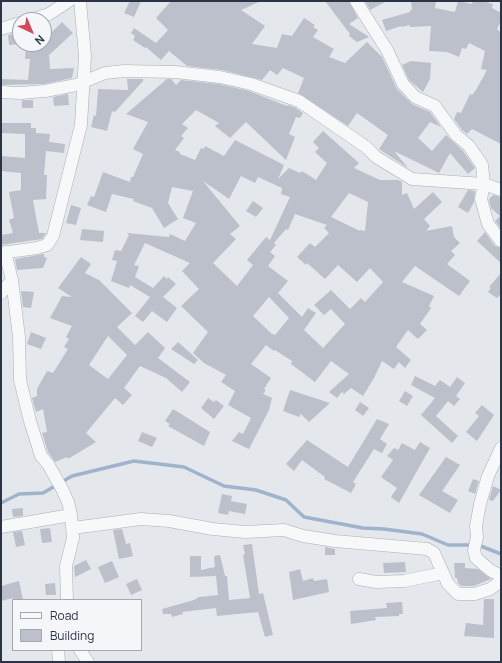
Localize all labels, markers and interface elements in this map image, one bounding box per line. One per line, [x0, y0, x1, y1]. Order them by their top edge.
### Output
north arrow [12, 12, 52, 52]
text: N [32, 32, 48, 48]
legend [12, 599, 142, 651]
text: Road [50, 607, 78, 624]
text: Building [50, 627, 94, 644]

